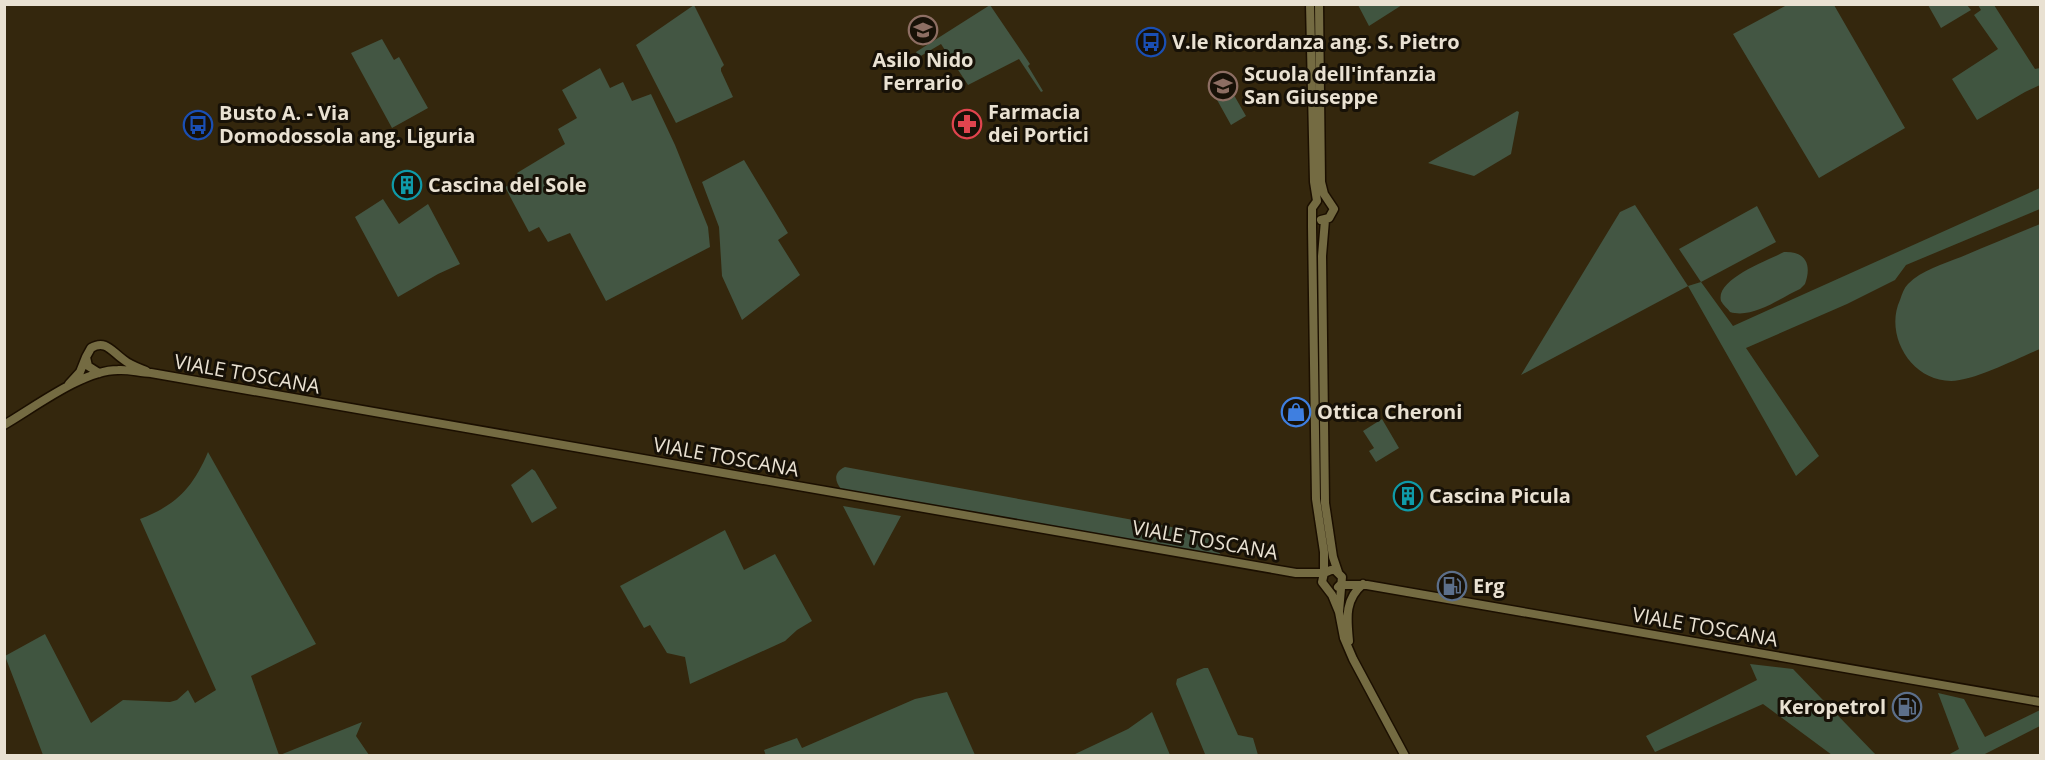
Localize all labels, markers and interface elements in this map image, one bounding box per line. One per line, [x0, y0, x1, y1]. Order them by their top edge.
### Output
school or university icon: Asilo Nido Ferrario [907, 14, 939, 46]
bus stop icon: V.le Ricordanza ang. S. Pietro [1135, 26, 1167, 58]
place label: V.le Ricordanza ang. S. Pietro [1172, 28, 1460, 55]
place label: Asilo Nido Ferrario [873, 46, 973, 96]
place label: Scuola dell'infanzia San Giuseppe [1244, 60, 1436, 110]
school or university icon: Scuola dell'infanzia San Giuseppe [1207, 70, 1239, 102]
place label: Farmacia dei Portici [988, 98, 1089, 148]
place label: Busto A. - Via Domodossola ang. Liguria [219, 99, 475, 149]
pharmacy icon: Farmacia dei Portici [951, 108, 983, 140]
bus stop icon: Busto A. - Via Domodossola ang. Liguria [182, 109, 214, 141]
building icon: Cascina del Sole [391, 169, 423, 201]
place label: Cascina del Sole [428, 171, 587, 198]
street label: VIALE TOSCANA [172, 347, 322, 400]
shop icon: Ottica Cheroni [1280, 396, 1312, 428]
place label: Ottica Cheroni [1317, 398, 1462, 425]
street label: VIALE TOSCANA [651, 430, 801, 483]
building icon: Cascina Picula [1392, 480, 1424, 512]
place label: Cascina Picula [1429, 482, 1571, 509]
street label: VIALE TOSCANA [1130, 513, 1280, 566]
fuel station icon: Erg [1436, 570, 1468, 602]
place label: Erg [1473, 572, 1505, 599]
street label: VIALE TOSCANA [1630, 600, 1780, 653]
fuel station icon: Keropetrol [1891, 691, 1923, 723]
place label: Keropetrol [1779, 693, 1886, 720]

